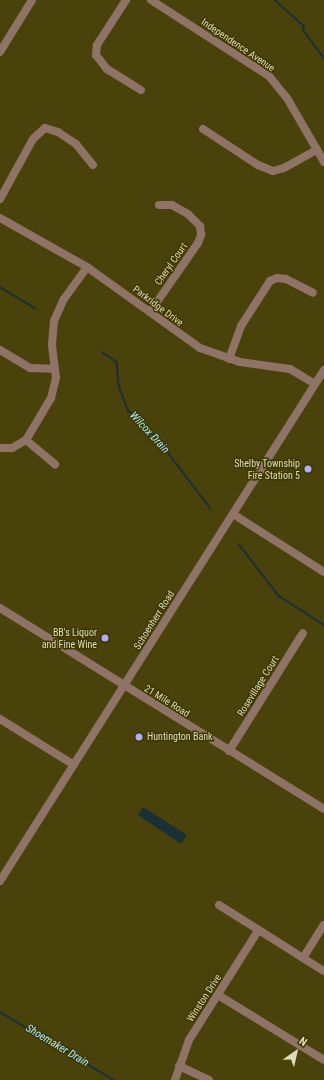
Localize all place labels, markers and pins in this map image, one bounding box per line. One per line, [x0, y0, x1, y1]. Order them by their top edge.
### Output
place label: Shelby Township Fire Station 5 [234, 457, 300, 480]
marker: Shelby Township Fire Station 5 [303, 464, 313, 474]
place label: BB's Liquor and Fine Wine [42, 626, 97, 650]
marker: BB's Liquor and Fine Wine [100, 633, 110, 643]
place label: Huntington Bank [147, 731, 213, 743]
marker: Huntington Bank [134, 732, 144, 742]

